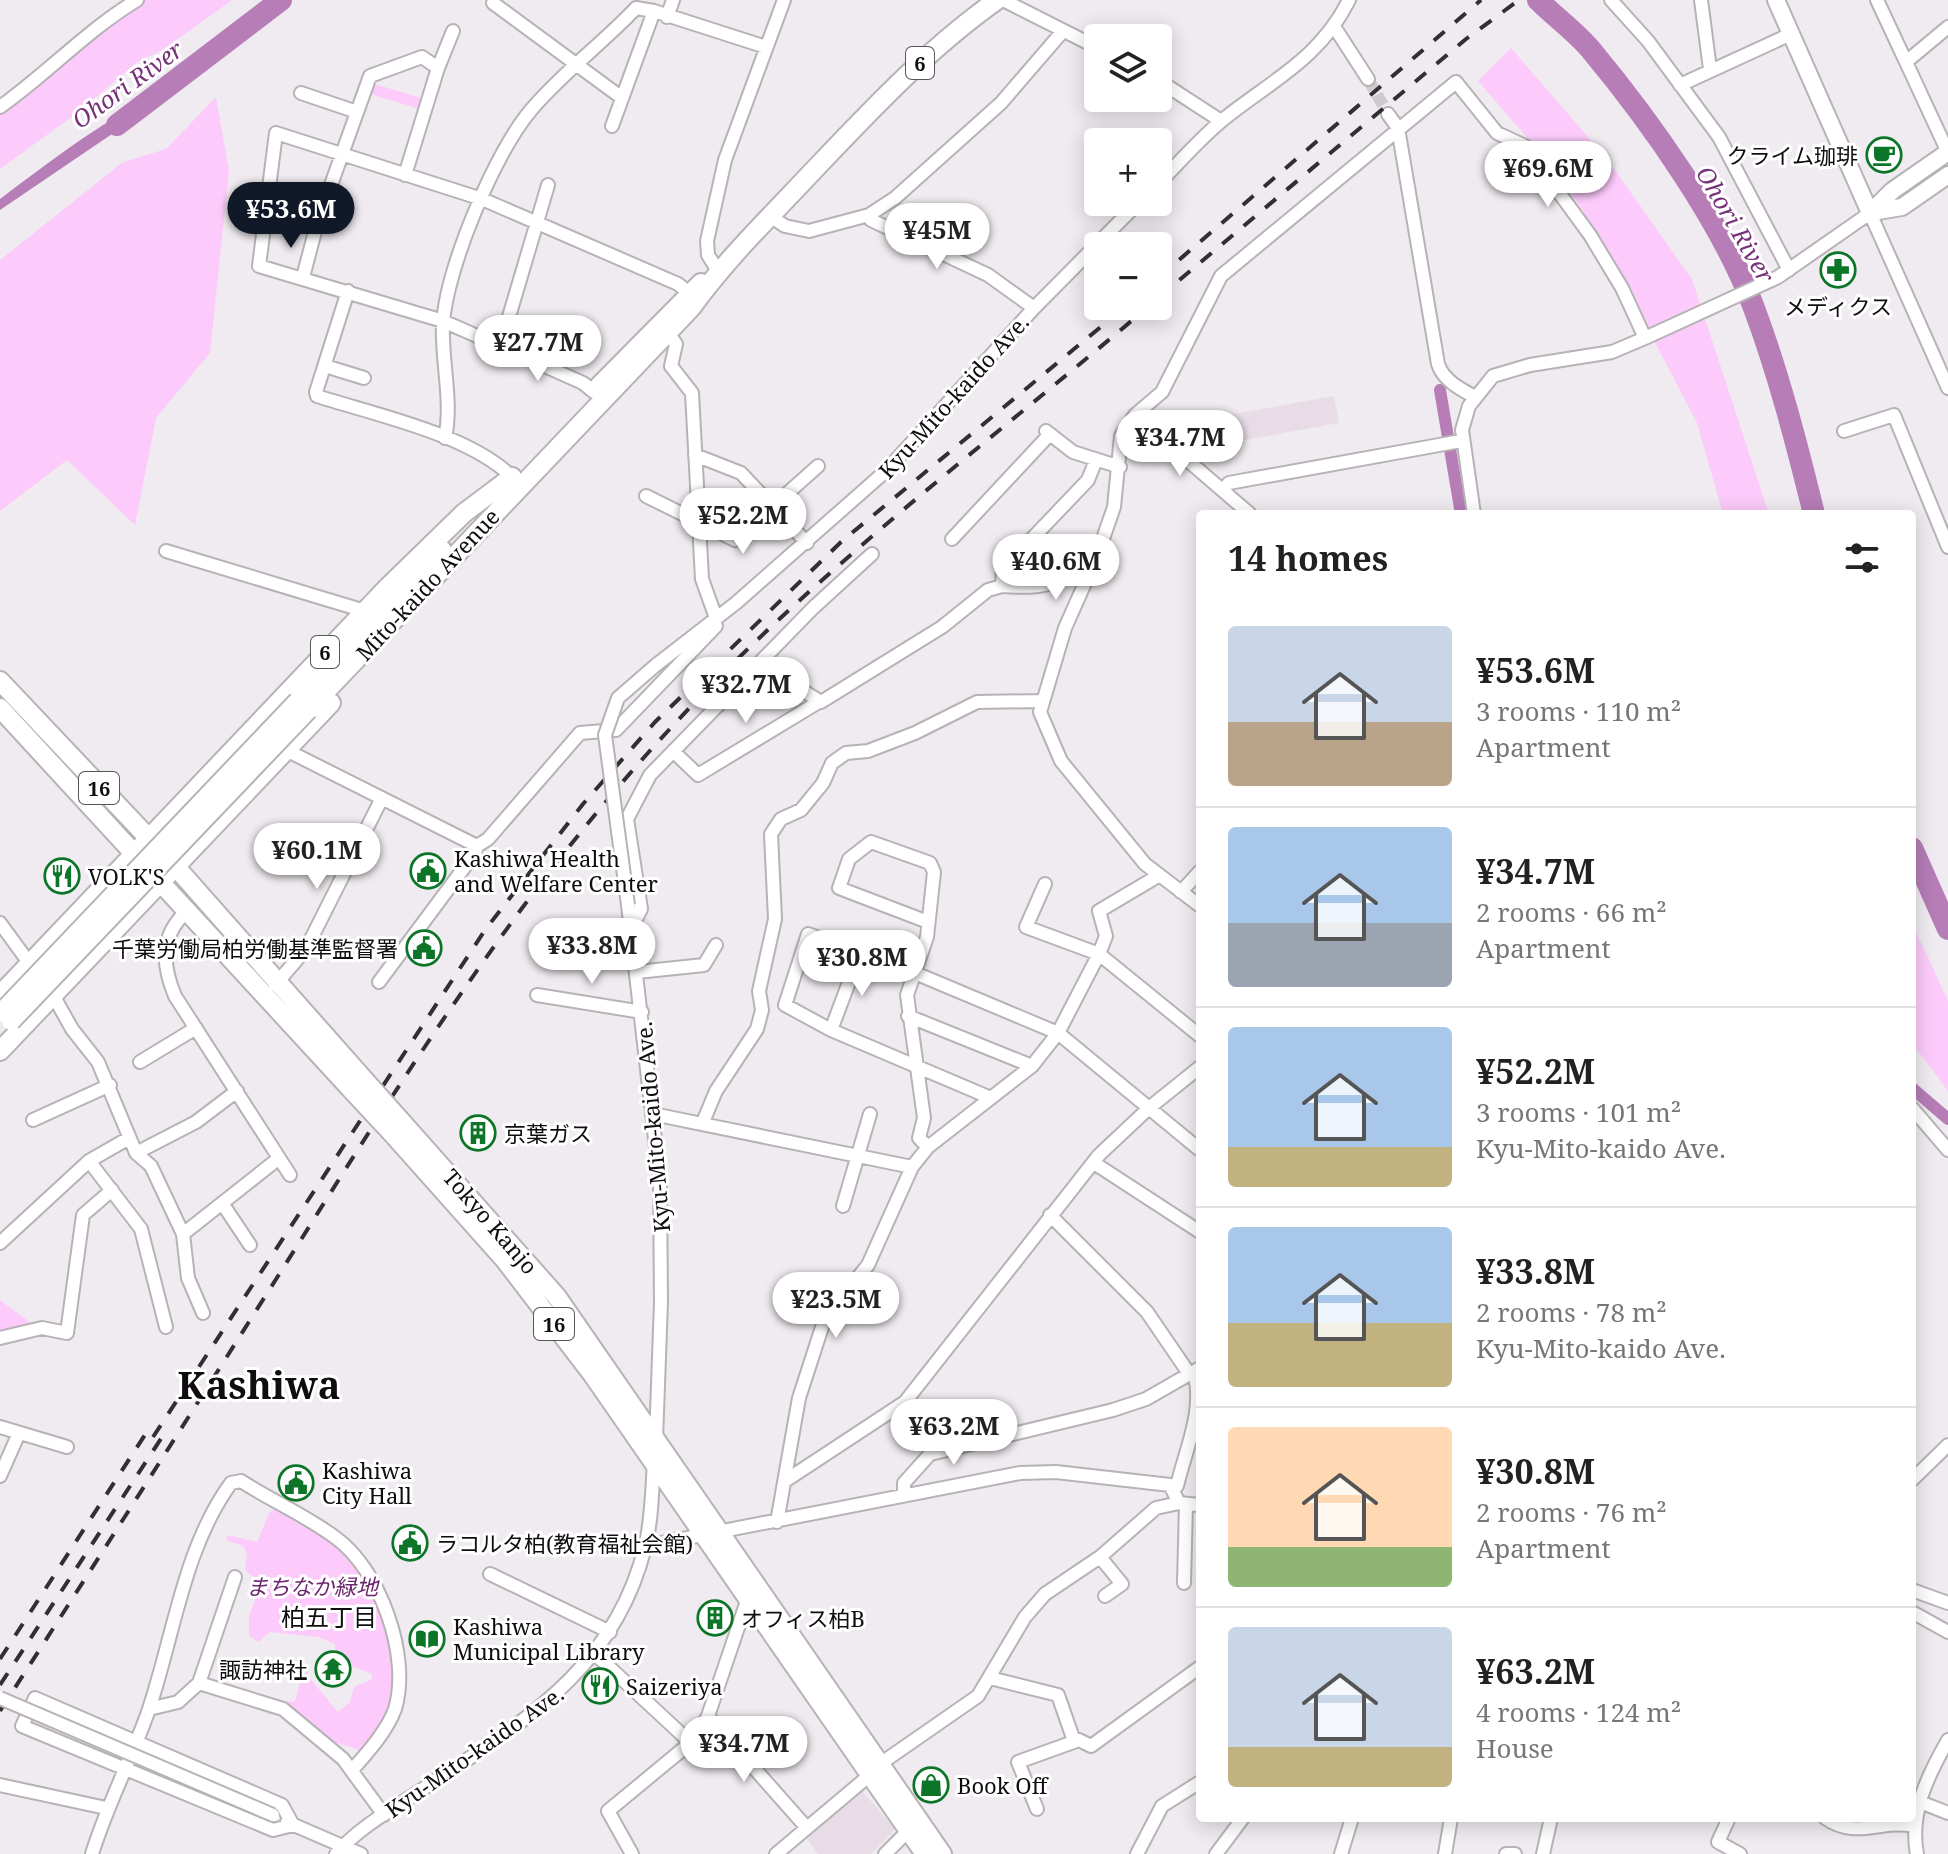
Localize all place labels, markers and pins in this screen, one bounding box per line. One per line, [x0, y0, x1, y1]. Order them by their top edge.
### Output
cafe icon: クライム珈琲 [1865, 136, 1903, 174]
place label: クライム珈琲 [1726, 140, 1858, 170]
pin: ¥69.6M [1483, 141, 1613, 209]
pin: ¥53.6M [226, 182, 356, 250]
pin: ¥45M [890, 203, 984, 271]
pharmacy icon: メディクス [1819, 251, 1857, 289]
place label: メディクス [1784, 291, 1892, 321]
pin: ¥27.7M [473, 315, 603, 383]
pin: ¥34.7M [1115, 410, 1245, 478]
pin: ¥52.2M [678, 488, 808, 556]
pin: ¥40.6M [991, 534, 1121, 602]
pin: ¥32.7M [681, 657, 811, 725]
pin: ¥60.1M [252, 823, 382, 891]
place label: Kashiwa Health and Welfare Center [454, 843, 658, 898]
public building icon: Kashiwa Health and Welfare Center [409, 852, 447, 890]
restaurant icon: VOLK'S [43, 857, 81, 895]
place label: VOLK'S [88, 861, 165, 891]
pin: ¥33.8M [527, 918, 657, 986]
public building icon: 千葉労働局柏労働基準監督署 [405, 929, 443, 967]
pin: ¥30.8M [797, 930, 927, 998]
place label: 千葉労働局柏労働基準監督署 [112, 933, 398, 963]
building icon: 京葉ガス [459, 1114, 497, 1152]
place label: 京葉ガス [504, 1118, 592, 1148]
pin: ¥23.5M [771, 1272, 901, 1340]
pin: ¥63.2M [889, 1399, 1019, 1467]
place label: Kashiwa City Hall [322, 1455, 412, 1510]
public building icon: Kashiwa City Hall [277, 1464, 315, 1502]
public building icon: ラコルタ柏(教育福祉会館) [391, 1524, 429, 1562]
place label: ラコルタ柏(教育福祉会館) [436, 1528, 693, 1558]
building icon: オフィス柏B [696, 1599, 734, 1637]
place label: オフィス柏B [741, 1603, 865, 1633]
place label: Kashiwa Municipal Library [453, 1611, 645, 1666]
library icon: Kashiwa Municipal Library [408, 1620, 446, 1658]
temple icon: 諏訪神社 [314, 1650, 352, 1688]
place label: 諏訪神社 [219, 1654, 307, 1684]
restaurant icon: Saizeriya [581, 1667, 619, 1705]
place label: Saizeriya [626, 1671, 723, 1701]
pin: ¥34.7M [679, 1716, 809, 1784]
shop icon: Book Off [912, 1766, 950, 1804]
place label: Book Off [957, 1770, 1050, 1800]

